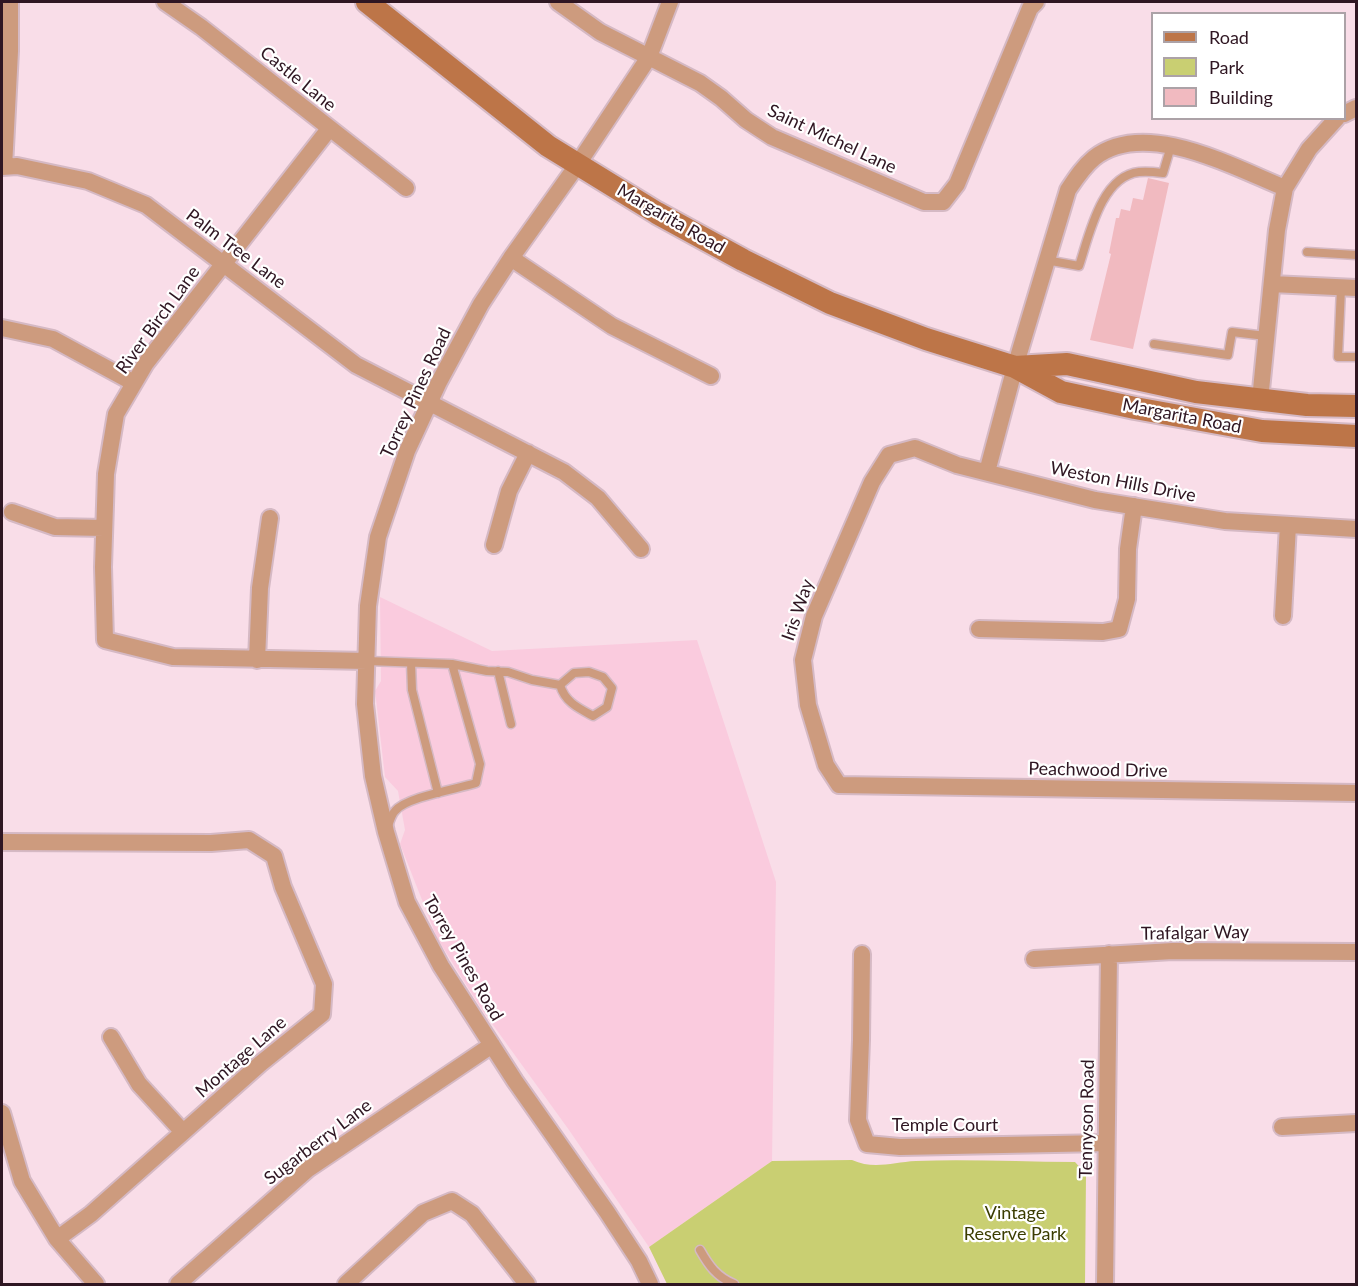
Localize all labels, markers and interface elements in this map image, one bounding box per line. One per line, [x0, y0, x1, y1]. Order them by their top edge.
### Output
legend [1151, 12, 1346, 120]
text: Road [1209, 26, 1249, 48]
street label: Castle Lane [256, 42, 340, 116]
text: Park [1209, 56, 1244, 78]
text: Building [1209, 86, 1273, 108]
street label: Saint Michel Lane [764, 100, 900, 178]
street label: Margarita Road [613, 179, 729, 259]
street label: Palm Tree Lane [182, 204, 290, 294]
street label: River Birch Lane [112, 262, 204, 378]
street label: Torrey Pines Road [376, 324, 456, 462]
street label: Margarita Road [1121, 394, 1243, 438]
street label: Weston Hills Drive [1048, 457, 1198, 507]
street label: Iris Way [777, 576, 819, 644]
street label: Peachwood Drive [1028, 758, 1168, 782]
street label: Torrey Pines Road [418, 891, 508, 1025]
street label: Trafalgar Way [1141, 921, 1249, 945]
street label: Montage Lane [191, 1012, 291, 1102]
street label: Tennyson Road [1075, 1059, 1099, 1179]
street label: Sugarberry Lane [260, 1095, 376, 1189]
street label: Temple Court [892, 1114, 998, 1136]
park label: Vintage Reserve Park [964, 1202, 1066, 1244]

